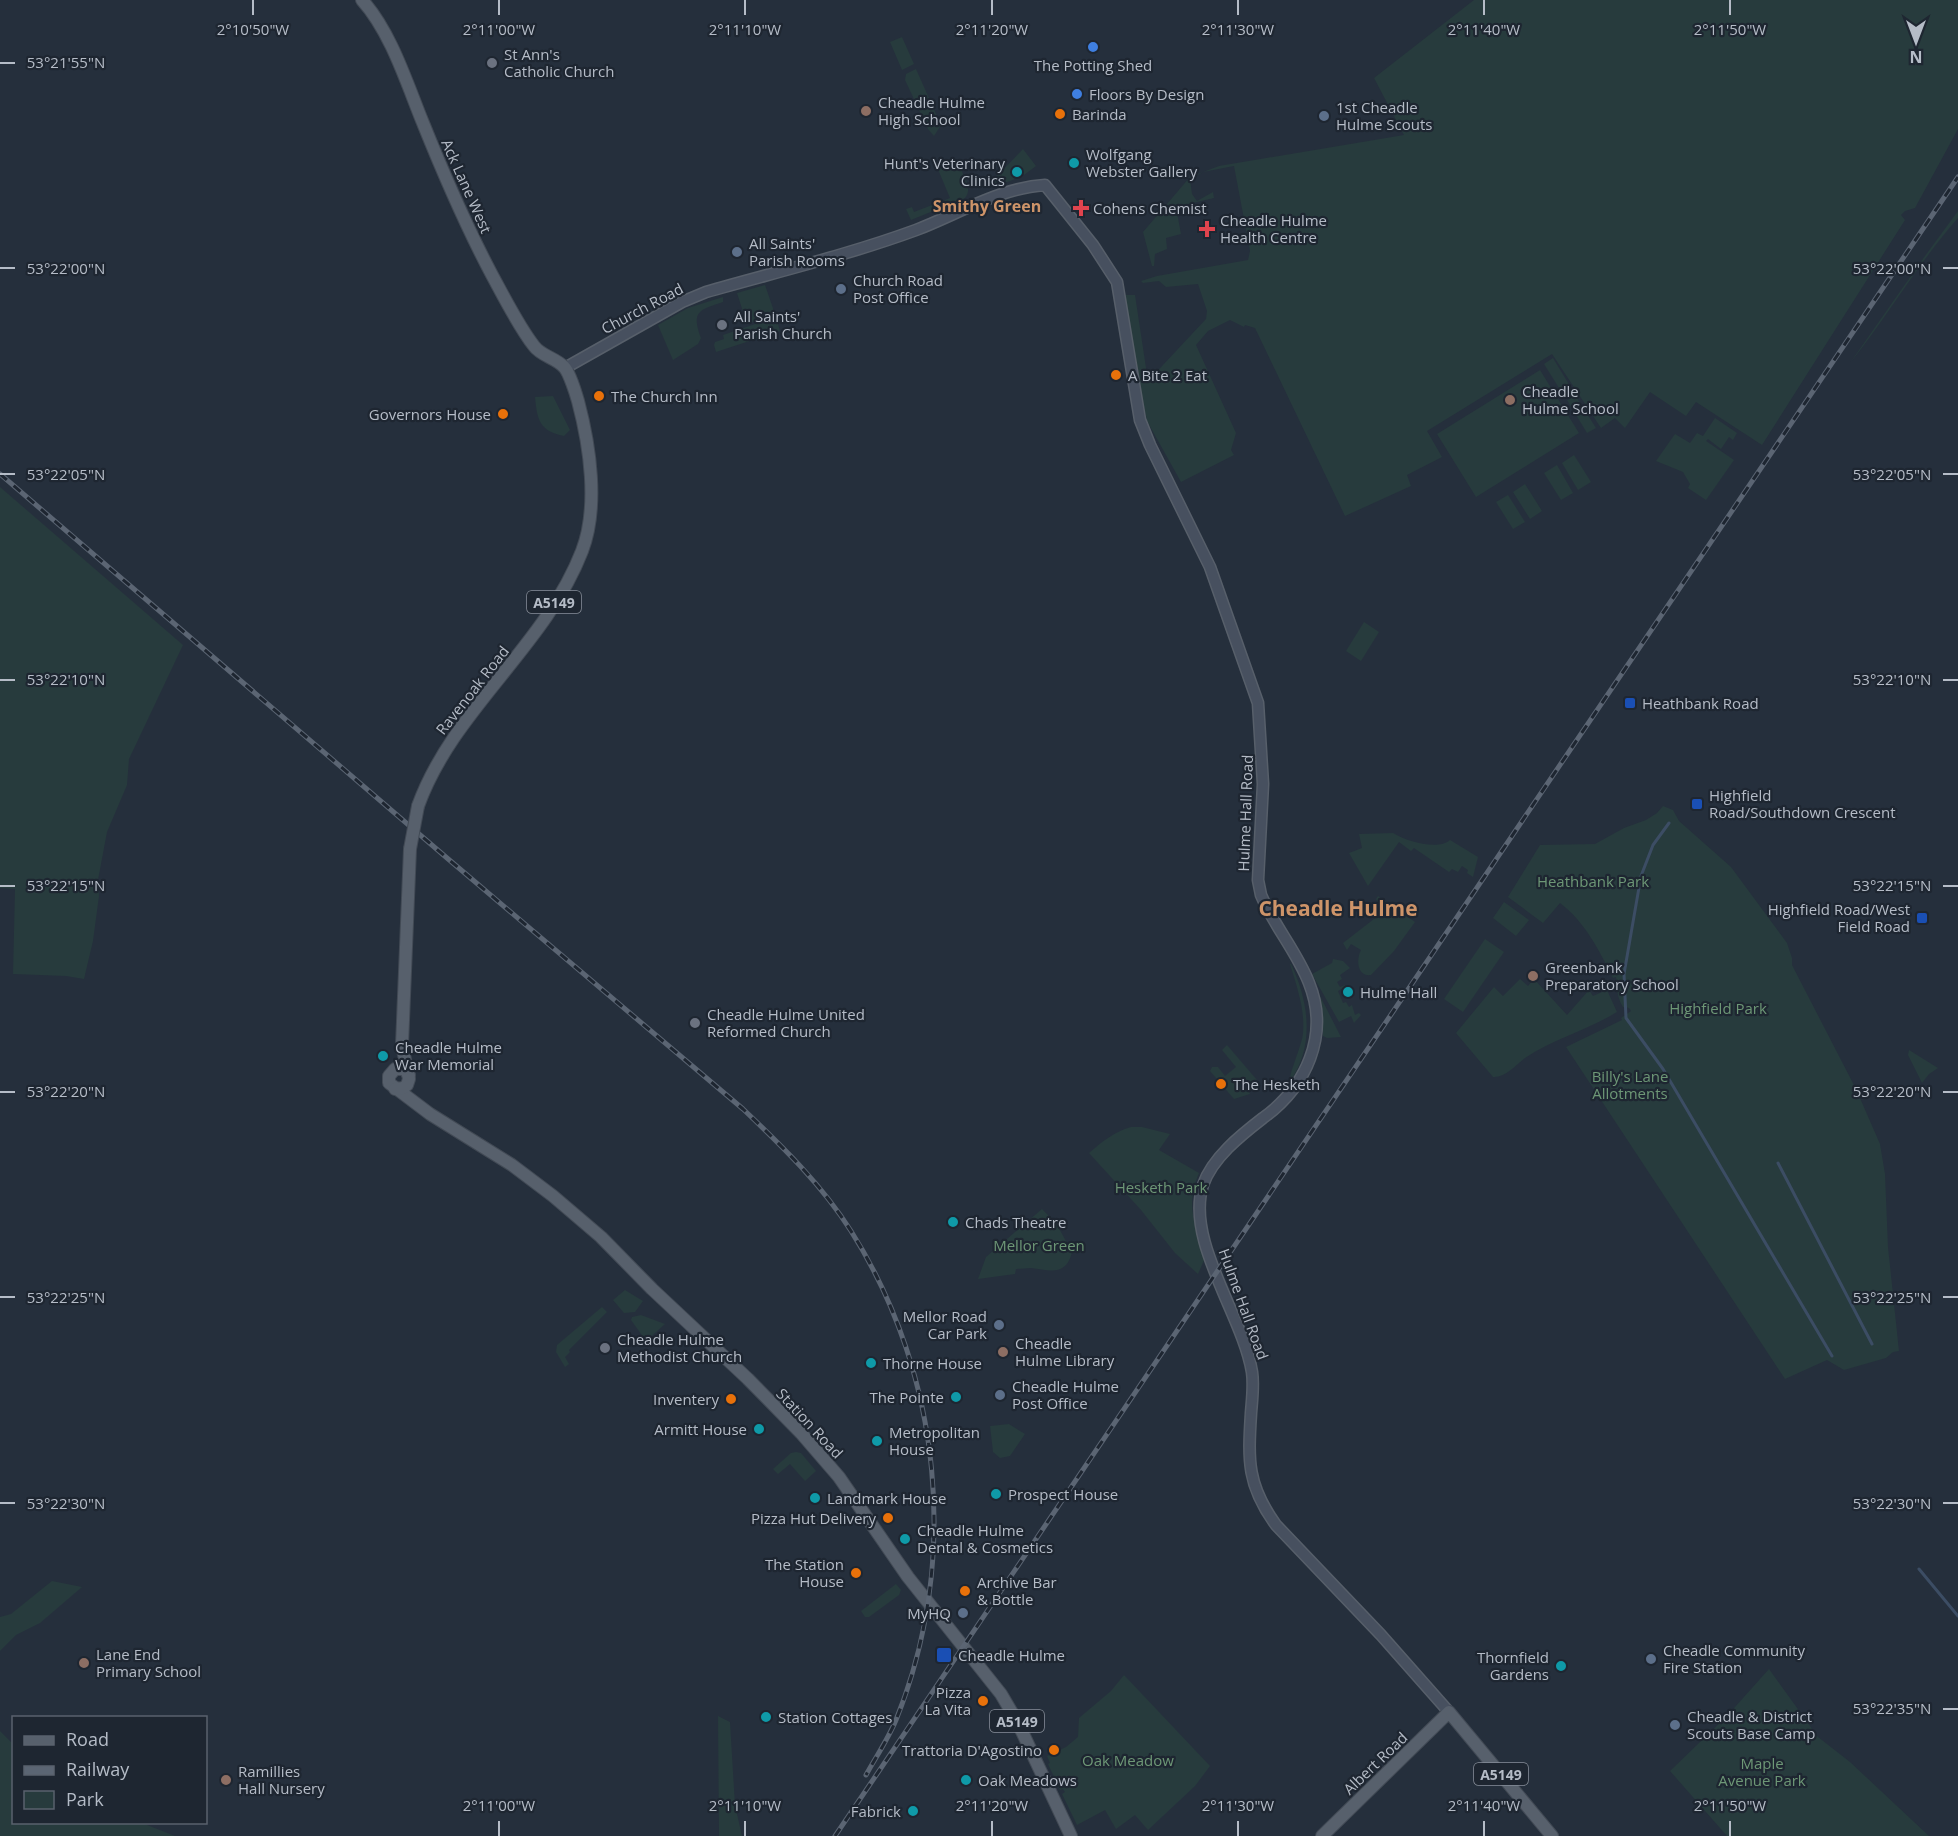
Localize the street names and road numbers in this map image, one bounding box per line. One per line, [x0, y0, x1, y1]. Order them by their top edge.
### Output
street label: Ack Lane West [437, 136, 497, 236]
street label: Church Road [598, 278, 686, 338]
road number: A5149 [527, 591, 581, 613]
street label: Ravenoak Road [431, 641, 513, 739]
street label: Hulme Hall Road [1233, 754, 1257, 872]
street label: Hulme Hall Road [1215, 1246, 1273, 1362]
street label: Station Road [772, 1384, 848, 1462]
road number: A5149 [990, 1710, 1044, 1732]
street label: Albert Road [1339, 1727, 1411, 1799]
road number: A5149 [1474, 1763, 1528, 1785]

